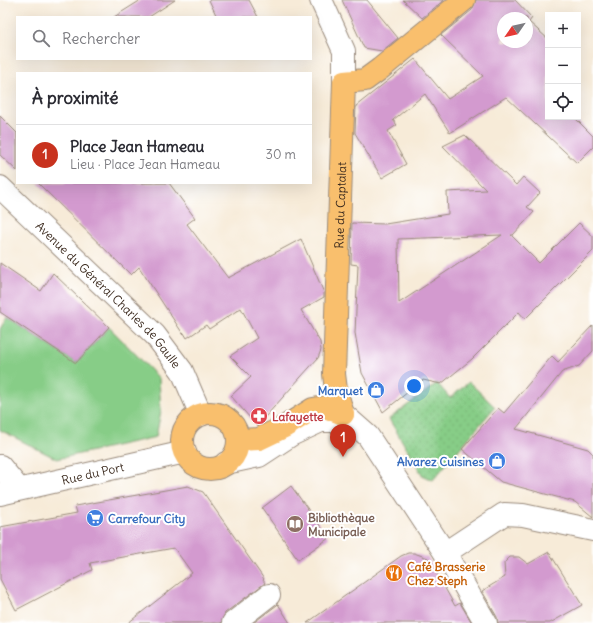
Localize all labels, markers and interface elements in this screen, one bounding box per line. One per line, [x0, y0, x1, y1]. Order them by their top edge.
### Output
north arrow [497, 12, 533, 48]
map controls [545, 12, 581, 120]
button: + [545, 12, 581, 48]
search box [16, 16, 312, 60]
icon: search [30, 27, 52, 49]
text: Rechercher [62, 29, 140, 48]
button: − [545, 48, 581, 84]
button: locate [545, 84, 581, 120]
text: À proximité [32, 87, 118, 109]
text: Place Jean Hameau [70, 137, 204, 156]
text: 1 [42, 146, 48, 163]
text: 30 m [266, 146, 296, 163]
text: Lieu · Place Jean Hameau [70, 156, 220, 173]
street label: Rue du Captalat [331, 162, 349, 249]
street label: Avenue du Général Charles de Gaulle [33, 218, 184, 371]
your location [404, 376, 424, 396]
shop icon: Marquet [366, 380, 386, 400]
place label: Marquet [318, 383, 364, 399]
pharmacy icon: Lafayette [249, 406, 269, 426]
place label: Lafayette [272, 409, 324, 425]
pin: 1 [330, 424, 356, 457]
shop icon: Alvarez Cuisines [487, 451, 507, 471]
place label: Alvarez Cuisines [397, 454, 485, 469]
street label: Rue du Port [60, 459, 125, 487]
supermarket icon: Carrefour City [85, 508, 105, 528]
place label: Bibliothèque Municipale [308, 510, 375, 540]
place label: Carrefour City [108, 511, 185, 527]
library icon: Bibliothèque Municipale [285, 514, 305, 534]
place label: Café Brasserie Chez Steph [407, 559, 486, 589]
restaurant icon: Café Brasserie Chez Steph [384, 563, 404, 583]

